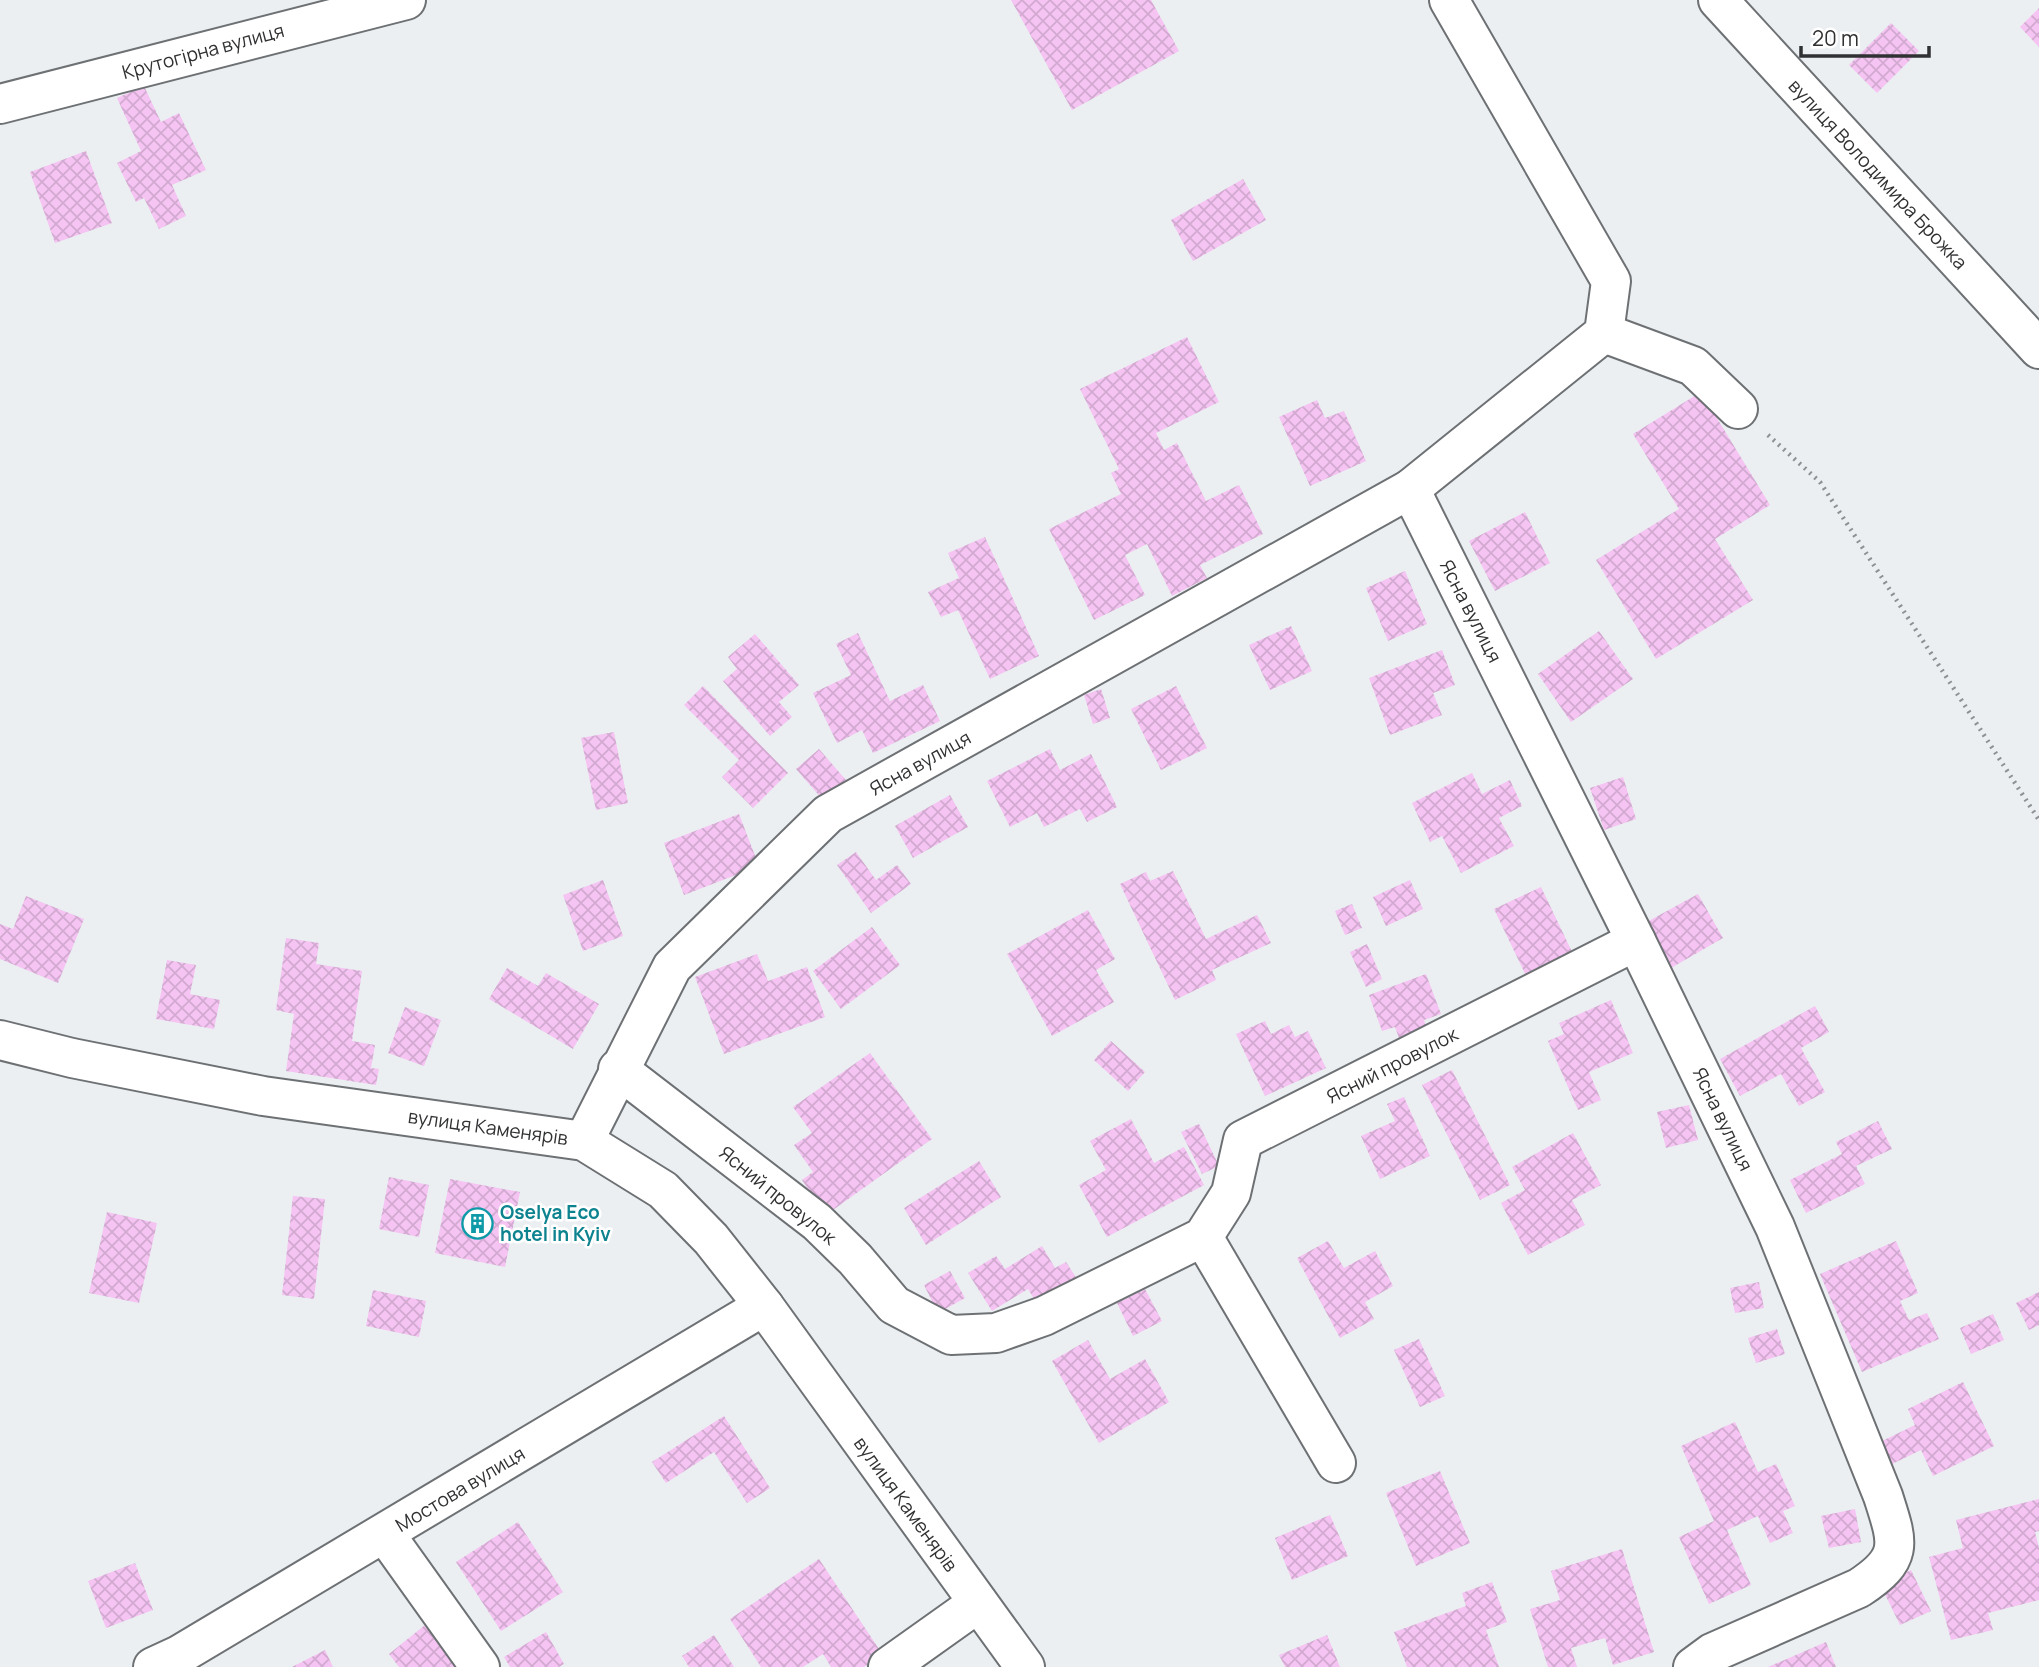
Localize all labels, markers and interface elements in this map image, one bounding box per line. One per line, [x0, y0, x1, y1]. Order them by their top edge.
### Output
scale bar [1801, 14, 1929, 58]
street label: Крутогірна вулиця [119, 17, 287, 85]
text: 20 m [1812, 24, 1859, 52]
street label: вулиця Володимира Брожка [1783, 73, 1973, 275]
street label: Ясна вулиця [1434, 555, 1508, 667]
street label: Ясна вулиця [865, 725, 975, 801]
street label: Ясний провулок [1322, 1021, 1463, 1109]
street label: Ясна вулиця [1687, 1063, 1759, 1175]
street label: вулиця Каменярів [406, 1103, 570, 1151]
street label: Ясний провулок [714, 1140, 843, 1251]
place label: Oselya Eco hotel in Kyiv [500, 1199, 611, 1247]
building icon: Oselya Eco hotel in Kyiv [460, 1206, 494, 1240]
street label: вулиця Каменярів [848, 1431, 964, 1577]
street label: Мостова вулиця [391, 1440, 529, 1538]

